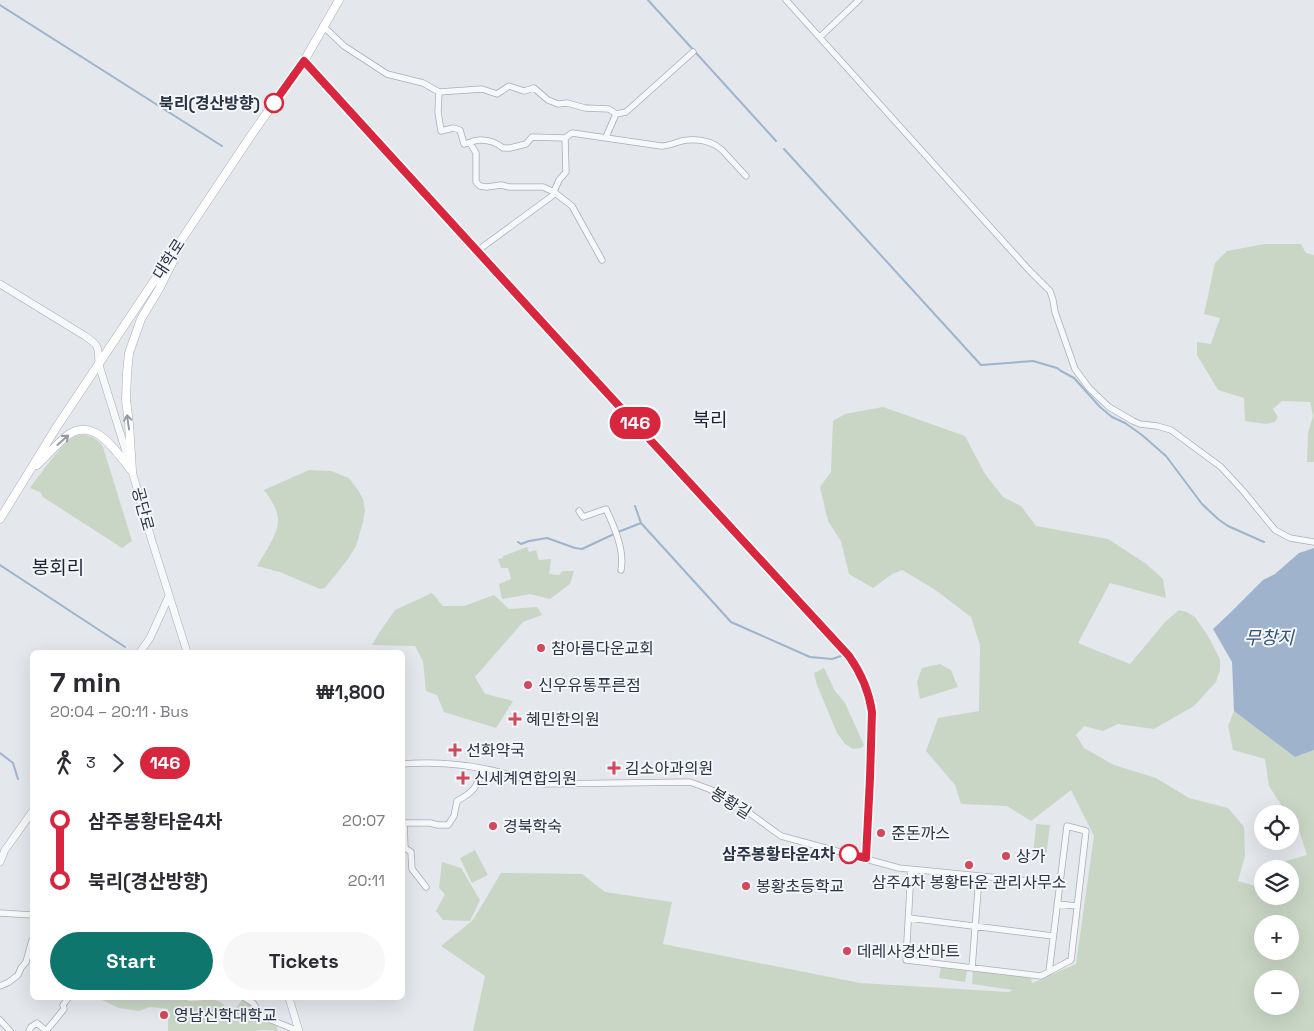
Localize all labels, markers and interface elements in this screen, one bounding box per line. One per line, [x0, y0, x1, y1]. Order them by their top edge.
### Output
place label: 북리(경산방향) [159, 93, 260, 114]
marker: 북리(경산방향) [264, 93, 284, 113]
street label: 대학로 [148, 235, 190, 283]
line badge: 146 [606, 407, 664, 439]
district label: 북리 [693, 407, 727, 432]
text: 146 [620, 411, 650, 434]
one-way arrow [123, 415, 133, 431]
one-way arrow [57, 434, 70, 446]
street label: 공단로 [127, 485, 159, 533]
district label: 봉회리 [32, 555, 84, 580]
water label: 무창지 [1244, 626, 1295, 649]
place label: 참아름다운교회 [551, 638, 654, 659]
marker: 참아름다운교회 [535, 642, 547, 654]
text: 7 min [50, 664, 121, 700]
place label: 신우유통푸른점 [538, 675, 641, 696]
marker: 신우유통푸른점 [522, 679, 534, 691]
text: ₩1,800 [315, 680, 385, 705]
text: 20:04 – 20:11 · Bus [50, 701, 189, 722]
place label: 혜민한의원 [526, 709, 600, 730]
marker: 혜민한의원 [508, 712, 522, 726]
place label: 선화약국 [466, 740, 525, 761]
marker: 선화약국 [448, 743, 462, 757]
icon: walk [50, 749, 78, 777]
icon: forward [104, 749, 132, 777]
text: 146 [150, 751, 180, 774]
text: 3 [86, 752, 96, 773]
place label: 김소아과의원 [625, 758, 713, 779]
marker: 김소아과의원 [607, 761, 621, 775]
place label: 신세계연합의원 [474, 768, 577, 789]
marker: 신세계연합의원 [456, 771, 470, 785]
street label: 봉황길 [707, 782, 755, 824]
map controls [1254, 805, 1299, 1015]
button: locate [1254, 805, 1299, 850]
text: 삼주봉황타운4차 [88, 809, 222, 834]
text: 20:07 [342, 810, 385, 831]
place label: 경북학숙 [503, 816, 562, 837]
marker: 경북학숙 [487, 820, 499, 832]
place label: 준돈까스 [891, 823, 950, 844]
marker: 준돈까스 [875, 827, 887, 839]
place label: 삼주봉황타운4차 [722, 844, 835, 865]
marker: 삼주봉황타운4차 [839, 844, 859, 864]
place label: 상가 [1016, 846, 1046, 867]
marker: 상가 [1000, 850, 1012, 862]
marker: 삼주4차 봉황타운 관리사무소 [963, 859, 975, 871]
button: layers [1254, 860, 1299, 905]
text: 북리(경산방향) [88, 869, 208, 894]
text: 20:11 [348, 870, 385, 891]
place label: 삼주4차 봉황타운 관리사무소 [872, 872, 1066, 893]
place label: 봉황초등학교 [756, 876, 844, 897]
marker: 봉황초등학교 [740, 880, 752, 892]
button: + [1254, 915, 1299, 960]
button: Start [50, 932, 213, 990]
button: Tickets [223, 932, 385, 990]
place label: 데레사경산마트 [857, 941, 960, 962]
marker: 데레사경산마트 [841, 945, 853, 957]
button: − [1254, 970, 1299, 1015]
place label: 영남신학대학교 [174, 1005, 277, 1026]
marker: 영남신학대학교 [158, 1009, 170, 1021]

